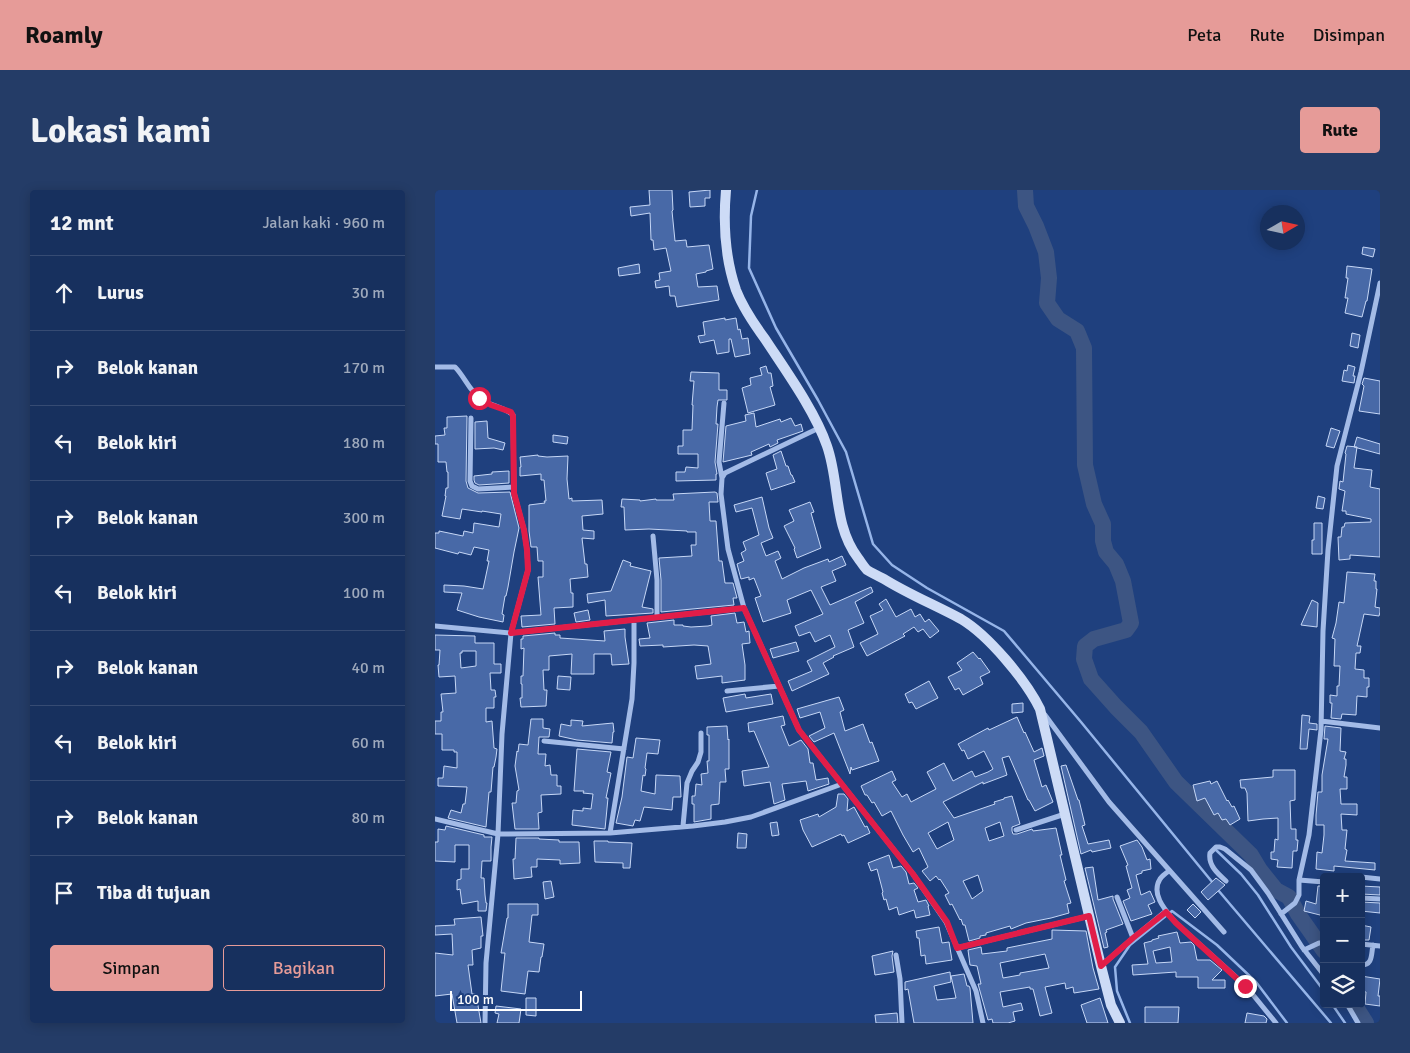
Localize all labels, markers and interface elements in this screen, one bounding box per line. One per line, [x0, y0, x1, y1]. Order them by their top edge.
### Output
text: Roamly [25, 20, 103, 50]
text: Peta [1187, 24, 1221, 46]
text: Rute [1249, 24, 1285, 46]
text: Disimpan [1313, 24, 1385, 46]
button: Rute [1300, 107, 1380, 153]
text: Lokasi kami [30, 109, 211, 152]
north arrow [1260, 205, 1305, 250]
text: 12 mnt [50, 210, 114, 236]
text: Jalan kaki · 960 m [263, 213, 385, 233]
icon: ahead [50, 279, 78, 307]
text: Lurus [97, 281, 144, 305]
text: 30 m [351, 283, 385, 303]
icon: right [50, 354, 78, 382]
text: Belok kanan [97, 356, 198, 380]
text: 170 m [343, 358, 385, 378]
route start [468, 387, 491, 410]
icon: left [50, 429, 78, 457]
text: Belok kiri [97, 431, 177, 455]
text: 180 m [343, 433, 385, 453]
icon: right [50, 504, 78, 532]
text: Belok kanan [97, 506, 198, 530]
text: 300 m [343, 508, 385, 528]
icon: left [50, 579, 78, 607]
text: Belok kiri [97, 581, 177, 605]
text: 100 m [343, 583, 385, 603]
icon: right [50, 654, 78, 682]
text: Belok kanan [97, 656, 198, 680]
text: 40 m [351, 658, 385, 678]
icon: left [50, 729, 78, 757]
text: Belok kiri [97, 731, 177, 755]
text: 60 m [351, 733, 385, 753]
icon: right [50, 804, 78, 832]
text: Belok kanan [97, 806, 198, 830]
text: 80 m [351, 808, 385, 828]
map controls [1320, 873, 1365, 1008]
button: + [1320, 873, 1365, 918]
icon: arrive [50, 879, 78, 907]
text: Tiba di tujuan [97, 881, 210, 905]
button: − [1320, 918, 1365, 963]
button: Simpan [50, 945, 213, 991]
button: Bagikan [223, 945, 385, 991]
button: layers [1320, 963, 1365, 1008]
route end [1234, 975, 1257, 998]
scale bar [450, 988, 583, 1011]
text: 100 m [457, 991, 494, 1008]

